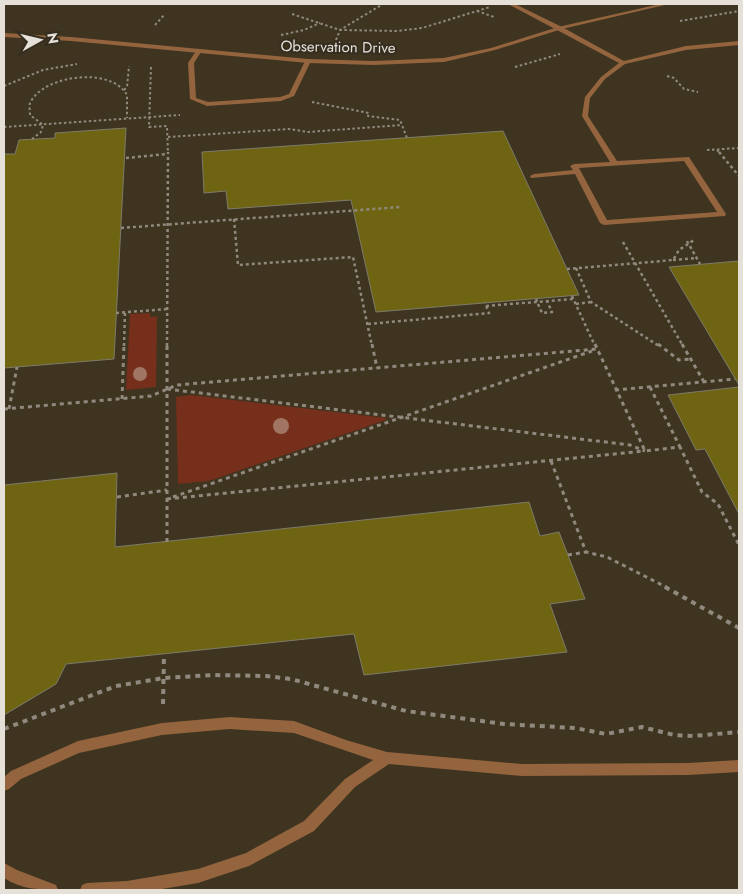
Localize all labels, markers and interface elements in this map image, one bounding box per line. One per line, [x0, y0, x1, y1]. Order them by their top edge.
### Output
north arrow [15, 15, 65, 65]
text: N [42, 31, 64, 45]
street label: Observation Drive [280, 35, 396, 59]

